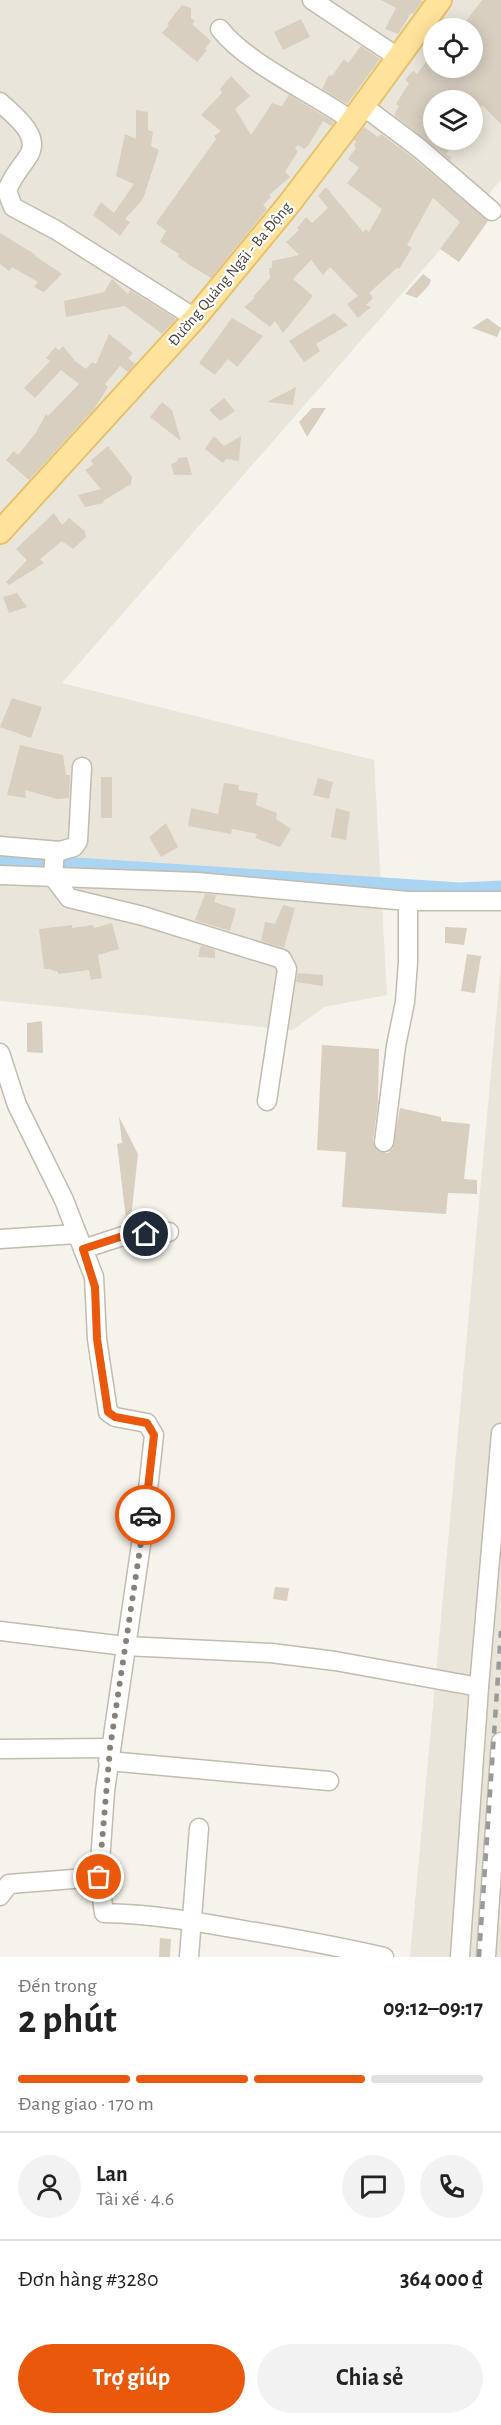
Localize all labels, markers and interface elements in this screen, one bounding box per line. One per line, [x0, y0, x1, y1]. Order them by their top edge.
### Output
map controls [423, 18, 483, 150]
button: locate [423, 18, 483, 78]
button: layers [423, 90, 483, 150]
street label: Đường Quảng Ngãi - Ba Động [165, 199, 296, 350]
pin [120, 1208, 171, 1259]
icon: home [129, 1217, 162, 1250]
courier [115, 1485, 175, 1545]
icon: car [129, 1499, 162, 1532]
pin [73, 1851, 124, 1902]
icon: bag [82, 1860, 115, 1893]
text: Đến trong [18, 1976, 97, 1996]
text: 09:12–09:17 [383, 1997, 483, 2019]
text: 2 phút [18, 2001, 117, 2040]
text: Đang giao · 170 m [18, 2094, 154, 2114]
button: person [18, 2155, 81, 2218]
button: chat [342, 2155, 405, 2218]
button: phone [420, 2155, 483, 2218]
text: Lan [96, 2163, 128, 2185]
text: Tài xế · 4.6 [96, 2189, 174, 2209]
text: Đơn hàng #3280 [18, 2268, 159, 2290]
text: 364 000 ₫ [400, 2268, 483, 2290]
button: Trợ giúp [18, 2344, 245, 2413]
button: Chia sẻ [257, 2344, 483, 2413]

